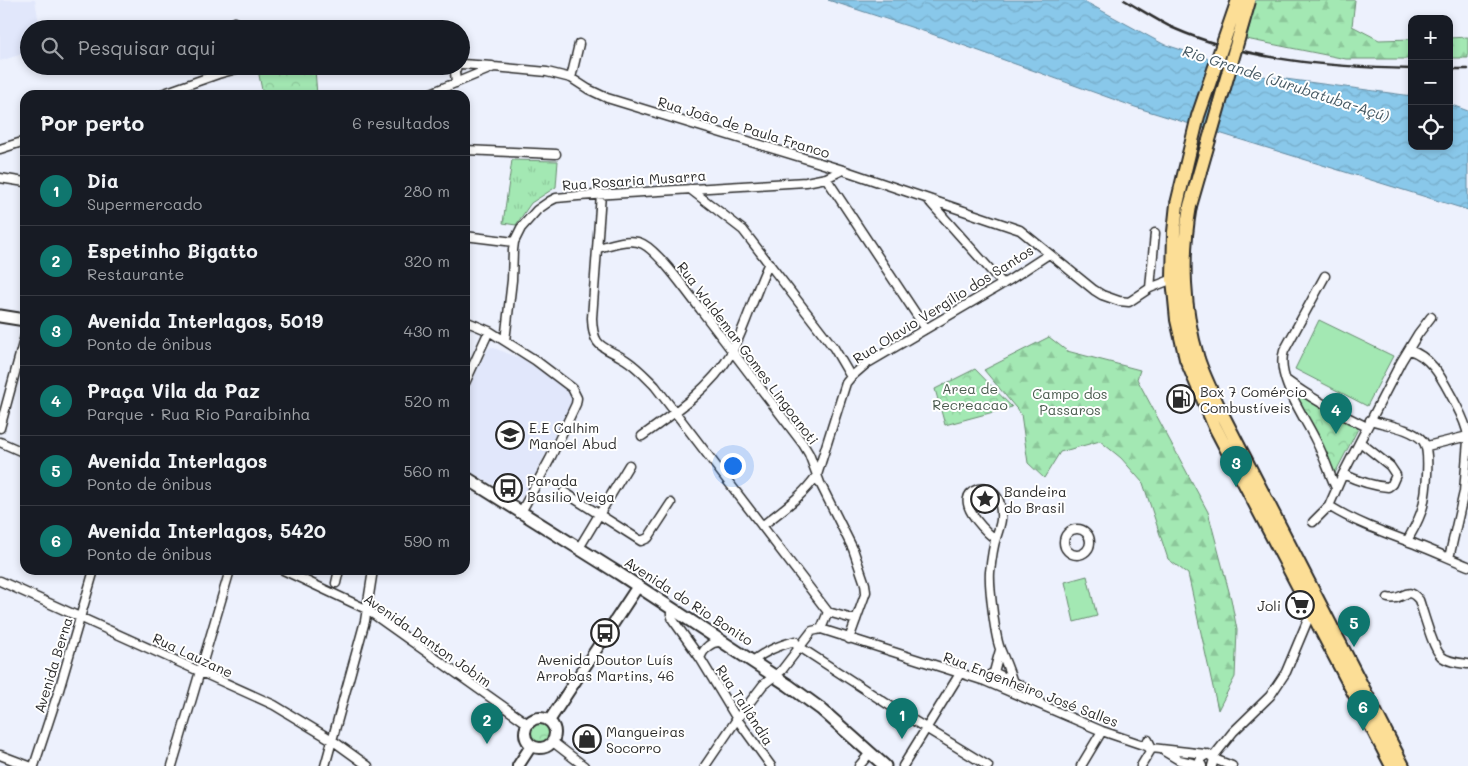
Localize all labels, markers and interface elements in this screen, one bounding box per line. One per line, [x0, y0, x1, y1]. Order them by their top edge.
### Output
map controls [1408, 15, 1453, 150]
button: + [1408, 15, 1453, 60]
search box [20, 20, 470, 75]
icon: search [38, 34, 66, 62]
text: Pesquisar aqui [78, 35, 216, 60]
water label: Rio Grande (Jurubatuba-Açú) [1180, 40, 1392, 126]
button: − [1408, 60, 1453, 105]
street label: Rua João de Paula Franco [656, 92, 832, 162]
button: locate [1408, 105, 1453, 150]
text: Por perto [40, 109, 144, 136]
text: 6 resultados [352, 112, 450, 133]
street label: Rua Rosaria Musarra [561, 165, 707, 195]
text: Dia [87, 168, 119, 193]
text: 1 [52, 180, 60, 201]
text: 280 m [404, 180, 450, 201]
text: Supermercado [87, 193, 202, 214]
text: Espetinho Bigatto [87, 238, 258, 263]
street label: Rua Olavio Vergílio dos Santos [849, 240, 1037, 368]
text: 2 [52, 250, 60, 271]
text: 320 m [404, 250, 450, 271]
street label: Rua Waldemar Gomes Lingoanoti [673, 258, 823, 448]
text: Restaurante [87, 263, 185, 284]
text: Avenida Interlagos, 5019 [87, 308, 323, 333]
text: 3 [51, 320, 61, 341]
text: 430 m [403, 320, 450, 341]
text: Ponto de ônibus [87, 333, 212, 354]
text: Praça Vila da Paz [87, 378, 260, 403]
park label: Area de Recreacao [932, 379, 1008, 414]
place label: Box 7 Comércio Combustíveis [1200, 382, 1307, 417]
park label: Campo dos Passaros [1032, 384, 1108, 419]
fuel station icon: Box 7 Comércio Combustíveis [1166, 384, 1196, 414]
text: 4 [51, 390, 61, 411]
text: 520 m [404, 390, 450, 411]
pin: 4 [1320, 393, 1352, 434]
text: Parque · Rua Rio Paraibinha [87, 403, 310, 424]
place label: E.E Calhim Manoel Abud [529, 418, 617, 453]
school or university icon: E.E Calhim Manoel Abud [495, 420, 525, 450]
pin: 3 [1220, 446, 1252, 487]
text: Avenida Interlagos [87, 448, 267, 473]
your location [720, 453, 746, 479]
text: 5 [51, 460, 61, 481]
text: 560 m [403, 460, 450, 481]
place label: Parada Basilio Veiga [527, 471, 615, 506]
text: Ponto de ônibus [87, 473, 212, 494]
bus stop icon: Parada Basilio Veiga [493, 473, 523, 503]
place label: Bandeira do Brasil [1004, 482, 1067, 517]
place icon: Bandeira do Brasil [970, 484, 1000, 514]
text: Avenida Interlagos, 5420 [87, 518, 326, 543]
text: 6 [51, 530, 61, 551]
text: 590 m [403, 530, 450, 551]
text: Ponto de ônibus [87, 543, 212, 564]
street label: Avenida do Rio Bonito [621, 552, 757, 650]
street label: Avenida Danton Jobim [360, 589, 496, 691]
supermarket icon: Joli [1285, 590, 1315, 620]
place label: Joli [1257, 596, 1281, 615]
pin: 5 [1338, 606, 1370, 647]
street label: Avenida Berna [29, 615, 77, 715]
bus stop icon: Avenida Doutor Luís Arrobas Martins, 46 [590, 618, 620, 648]
street label: Rua Lauzane [150, 628, 236, 682]
street label: Rua Engenheiro José Salles [941, 647, 1121, 731]
place label: Avenida Doutor Luís Arrobas Martins, 46 [536, 650, 674, 685]
street label: Rua Tailândia [712, 661, 778, 749]
pin: 6 [1347, 690, 1379, 731]
pin: 1 [886, 698, 918, 739]
pin: 2 [471, 703, 503, 744]
place label: Mangueiras Socorro [606, 722, 685, 757]
shop icon: Mangueiras Socorro [572, 724, 602, 754]

